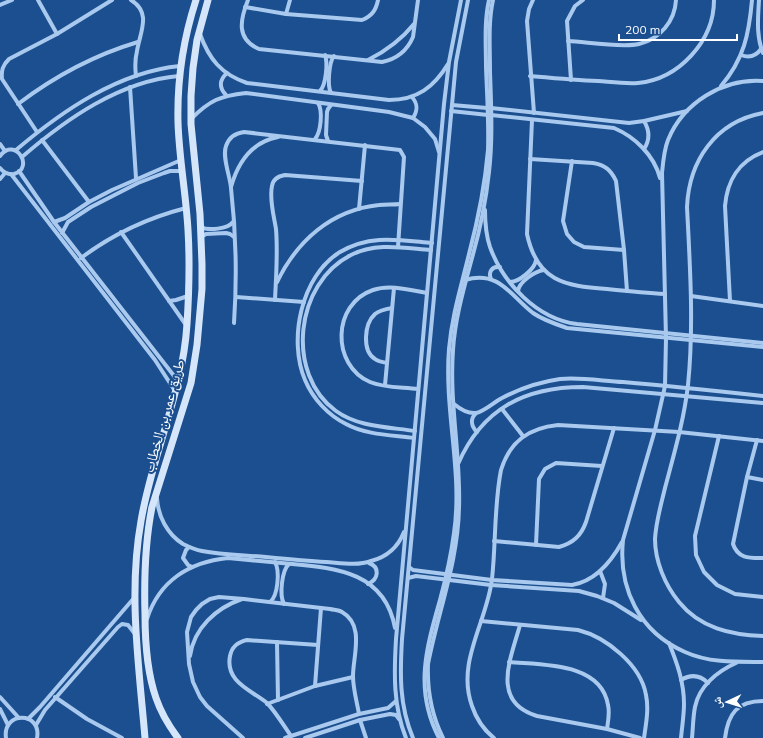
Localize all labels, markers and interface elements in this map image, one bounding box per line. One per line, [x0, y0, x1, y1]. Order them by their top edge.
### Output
scale bar [619, 16, 737, 42]
text: 200 m [625, 22, 660, 37]
street label: طريق عمر بن الخطاب [138, 357, 190, 475]
north arrow [707, 682, 747, 722]
text: ش [710, 696, 725, 709]

